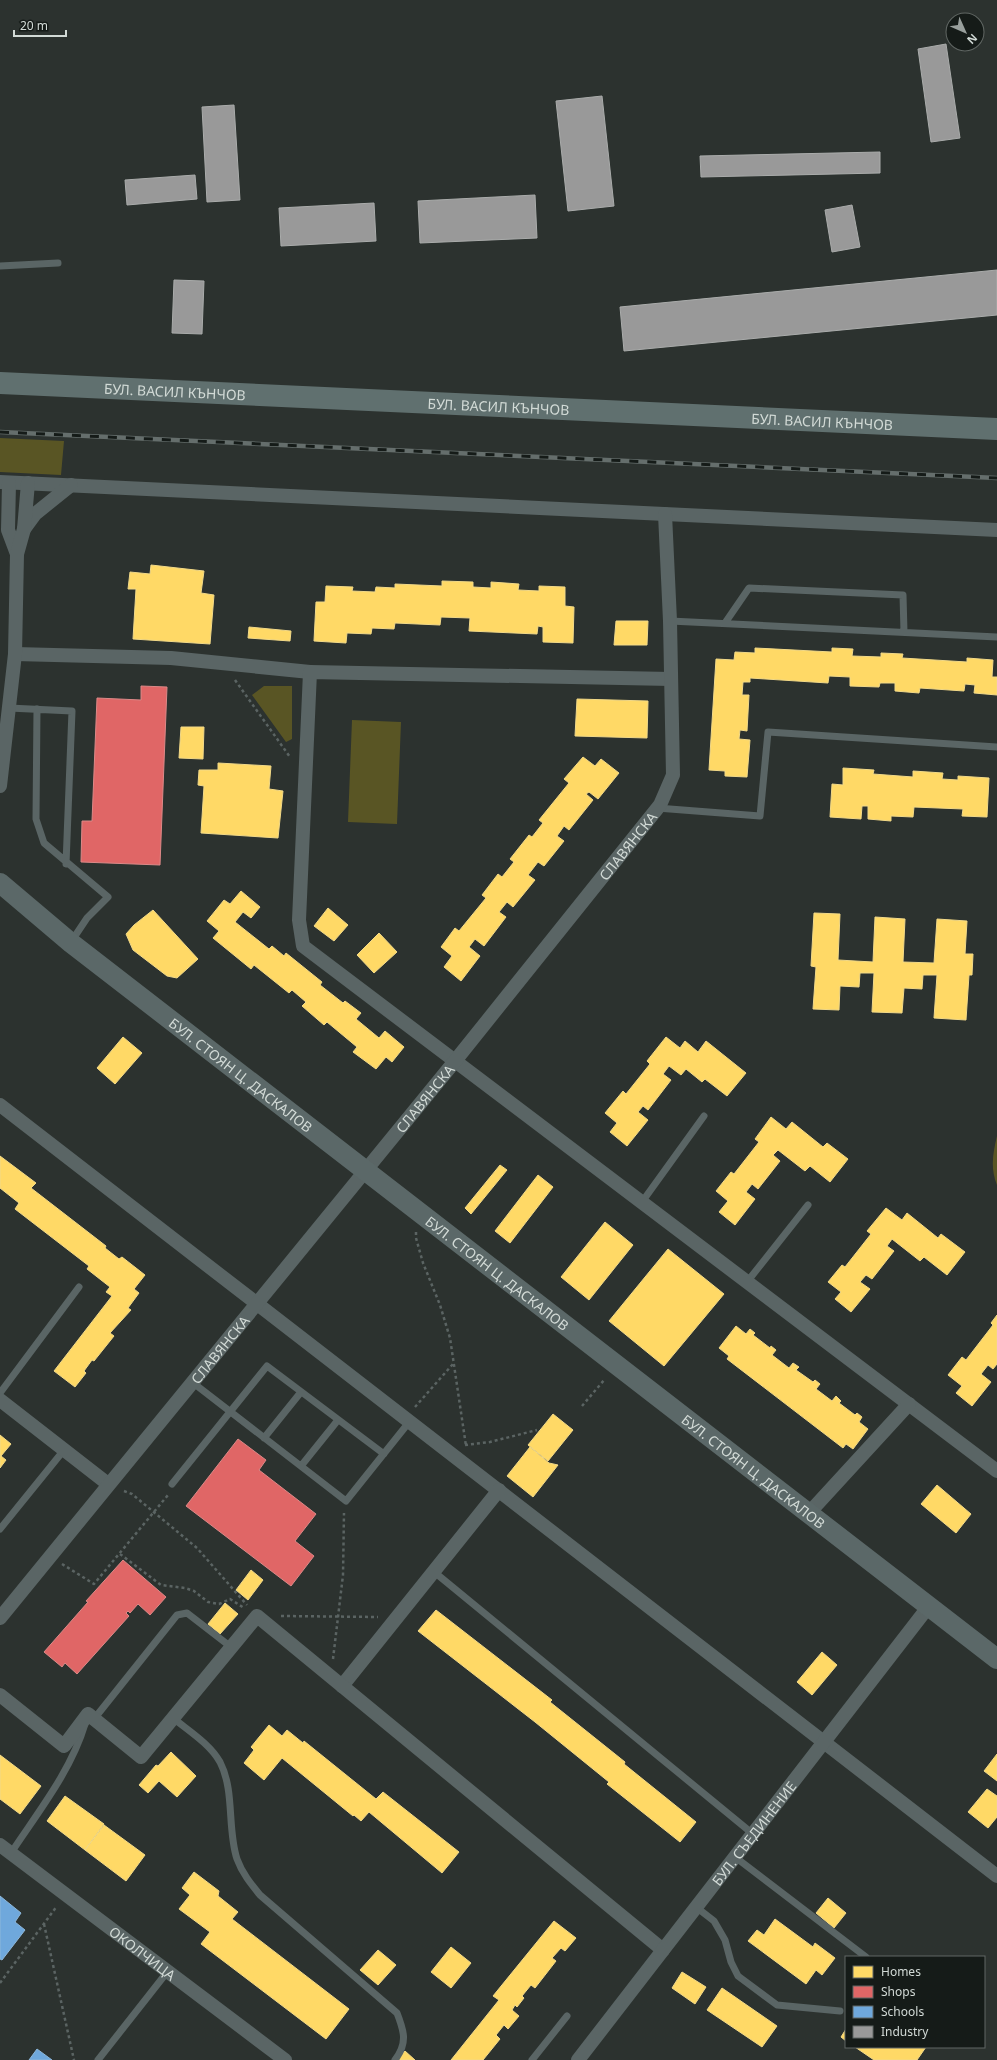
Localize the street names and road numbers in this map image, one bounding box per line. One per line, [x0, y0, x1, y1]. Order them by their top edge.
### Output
street label: БУЛ. ВАСИЛ КЪНЧОВ [104, 378, 246, 404]
street label: БУЛ. ВАСИЛ КЪНЧОВ [427, 393, 570, 419]
street label: БУЛ. ВАСИЛ КЪНЧОВ [751, 408, 893, 434]
street label: СЛАВЯНСКА [594, 807, 661, 884]
street label: БУЛ. СТОЯН Ц. ДАСКАЛОВ [165, 1013, 317, 1136]
street label: СЛАВЯНСКА [391, 1060, 458, 1136]
street label: БУЛ. СТОЯН Ц. ДАСКАЛОВ [422, 1211, 573, 1334]
street label: СЛАВЯНСКА [186, 1311, 253, 1387]
street label: БУЛ. СТОЯН Ц. ДАСКАЛОВ [678, 1409, 829, 1532]
street label: БУЛ. СЪЕДИНЕНИЕ [707, 1777, 800, 1889]
street label: ОКОЛЧИЦА [106, 1921, 180, 1984]

